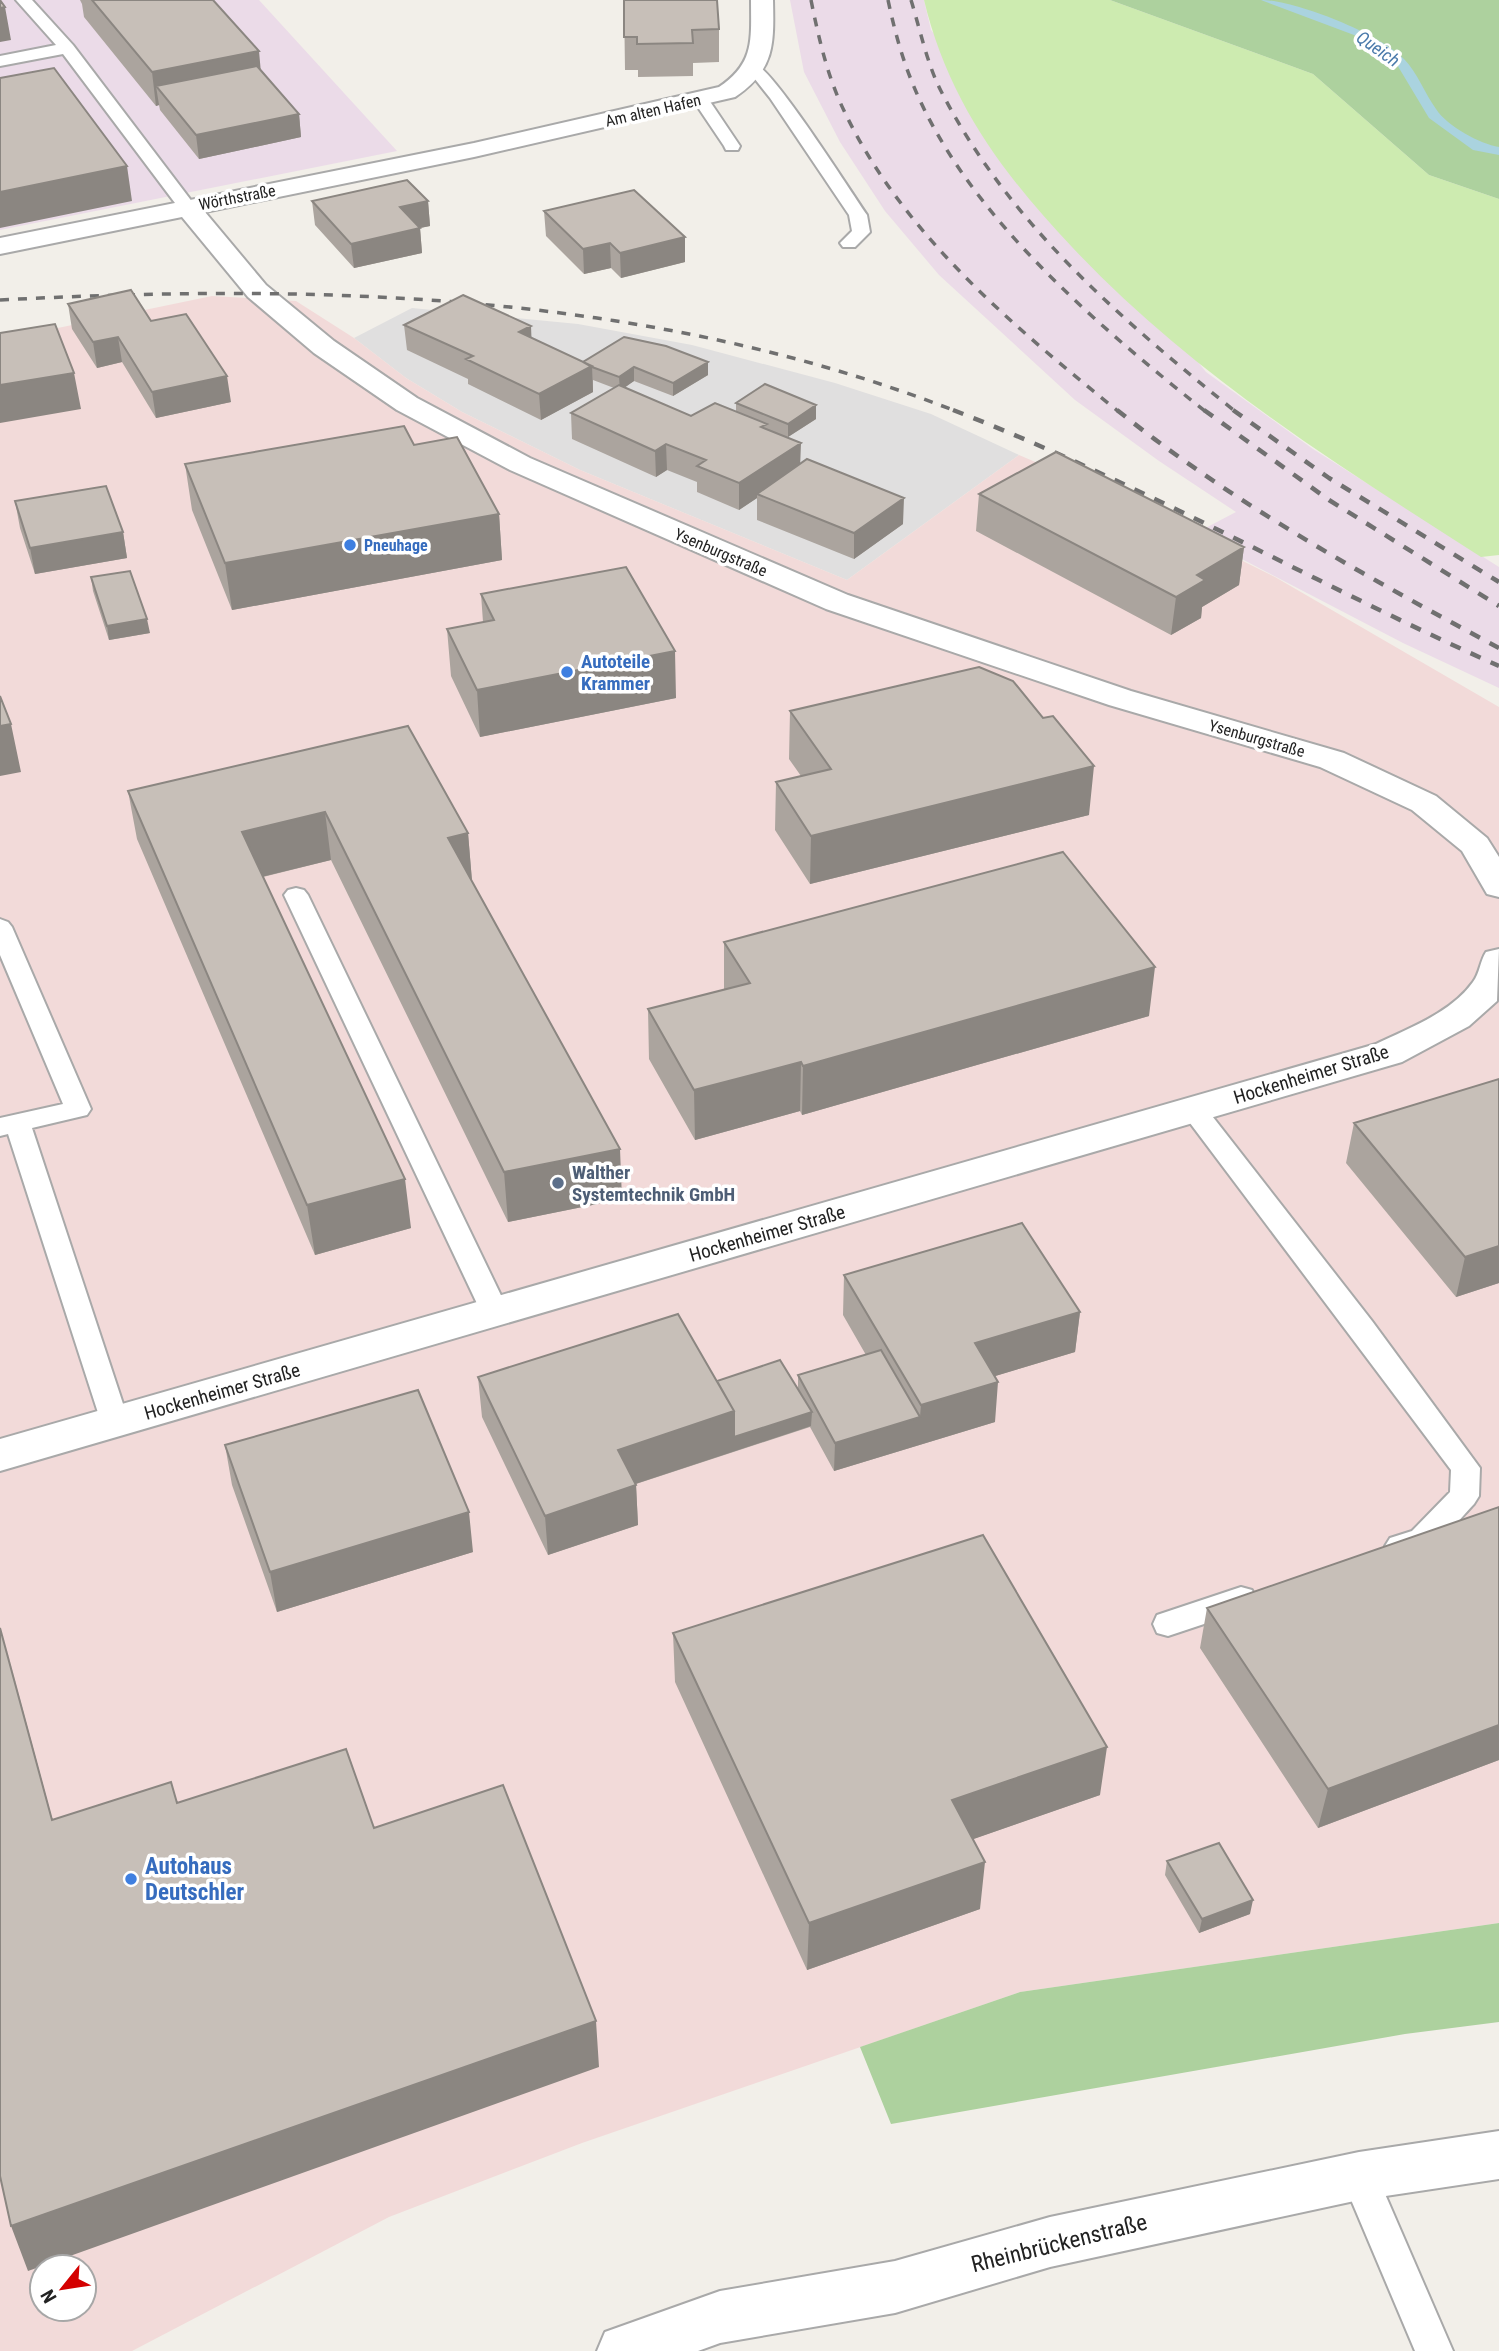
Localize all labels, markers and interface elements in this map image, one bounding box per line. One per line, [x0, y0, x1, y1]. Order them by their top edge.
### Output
water label: Queich [1353, 26, 1404, 71]
street label: Am alten Hafen [603, 90, 703, 131]
street label: Wörthstraße [197, 181, 277, 214]
street label: Ysenburgstraße [672, 524, 770, 581]
place label: Pneuhage [364, 536, 428, 555]
marker: Pneuhage [342, 537, 358, 553]
place label: Autoteile Krammer [581, 650, 650, 695]
marker: Autoteile Krammer [559, 664, 575, 680]
street label: Ysenburgstraße [1207, 716, 1307, 761]
street label: Hockenheimer Straße [1231, 1040, 1392, 1109]
place label: Walther Systemtechnik GmbH [572, 1161, 735, 1206]
marker: Walther Systemtechnik GmbH [550, 1175, 566, 1191]
street label: Hockenheimer Straße [686, 1200, 848, 1267]
street label: Hockenheimer Straße [141, 1358, 303, 1425]
place label: Autohaus Deutschler [145, 1853, 245, 1906]
marker: Autohaus Deutschler [123, 1871, 139, 1887]
street label: Rheinbrückenstraße [968, 2209, 1150, 2278]
north arrow [28, 2253, 98, 2323]
text: N [36, 2285, 62, 2307]

